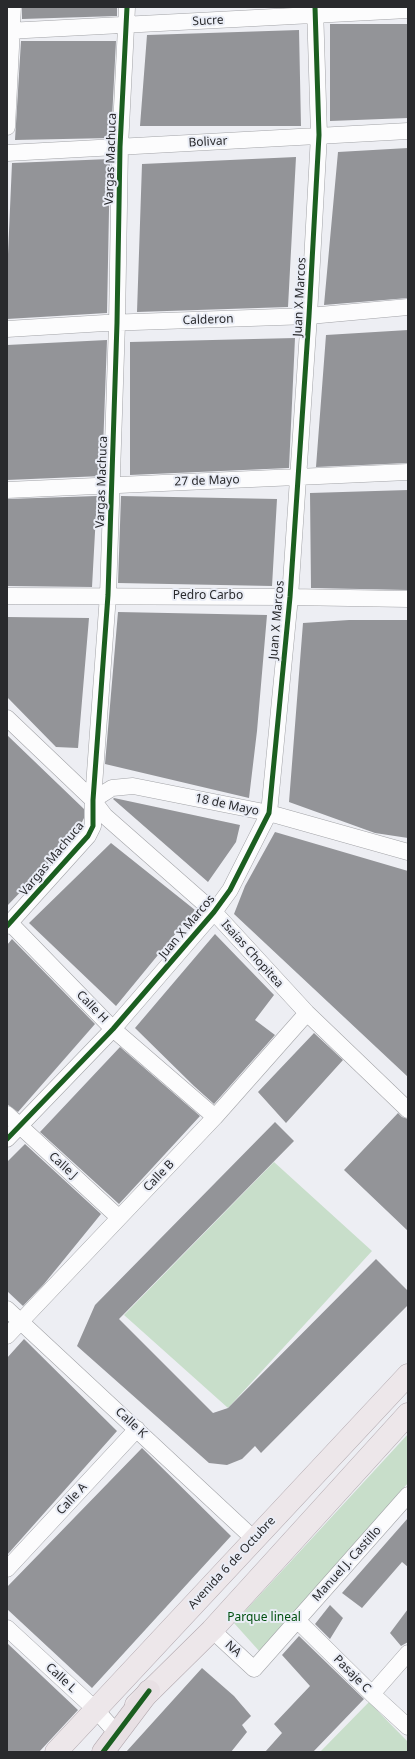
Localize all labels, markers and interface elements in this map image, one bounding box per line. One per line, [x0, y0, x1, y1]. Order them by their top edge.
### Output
street label: Sucre [192, 13, 224, 29]
street label: Vargas Machuca [102, 113, 120, 205]
street label: Bolivar [188, 134, 228, 150]
street label: Juan X Marcos [291, 257, 309, 337]
street label: Calderon [182, 312, 234, 328]
street label: Vargas Machuca [93, 436, 111, 528]
street label: 27 de Mayo [174, 473, 240, 489]
street label: Juan X Marcos [266, 580, 288, 660]
street label: Pedro Carbo [173, 589, 243, 603]
street label: 18 de Mayo [194, 791, 260, 819]
street label: Vargas Machuca [17, 819, 87, 899]
street label: Juan X Marcos [156, 892, 218, 962]
street label: Isaias Chopitea [218, 917, 286, 991]
street label: Calle H [73, 988, 111, 1026]
street label: Calle J [46, 1149, 80, 1183]
street label: Calle B [141, 1157, 177, 1195]
street label: Calle K [112, 1405, 150, 1441]
street label: Calle A [54, 1480, 90, 1518]
street label: Avenida 6 de Octubre [185, 1514, 279, 1612]
street label: Manuel J. Castillo [310, 1524, 384, 1604]
park label: Parque lineal [227, 1611, 301, 1625]
street label: NA [222, 1638, 244, 1660]
street label: Pasaje C [330, 1652, 374, 1696]
street label: Calle L [43, 1660, 79, 1696]

